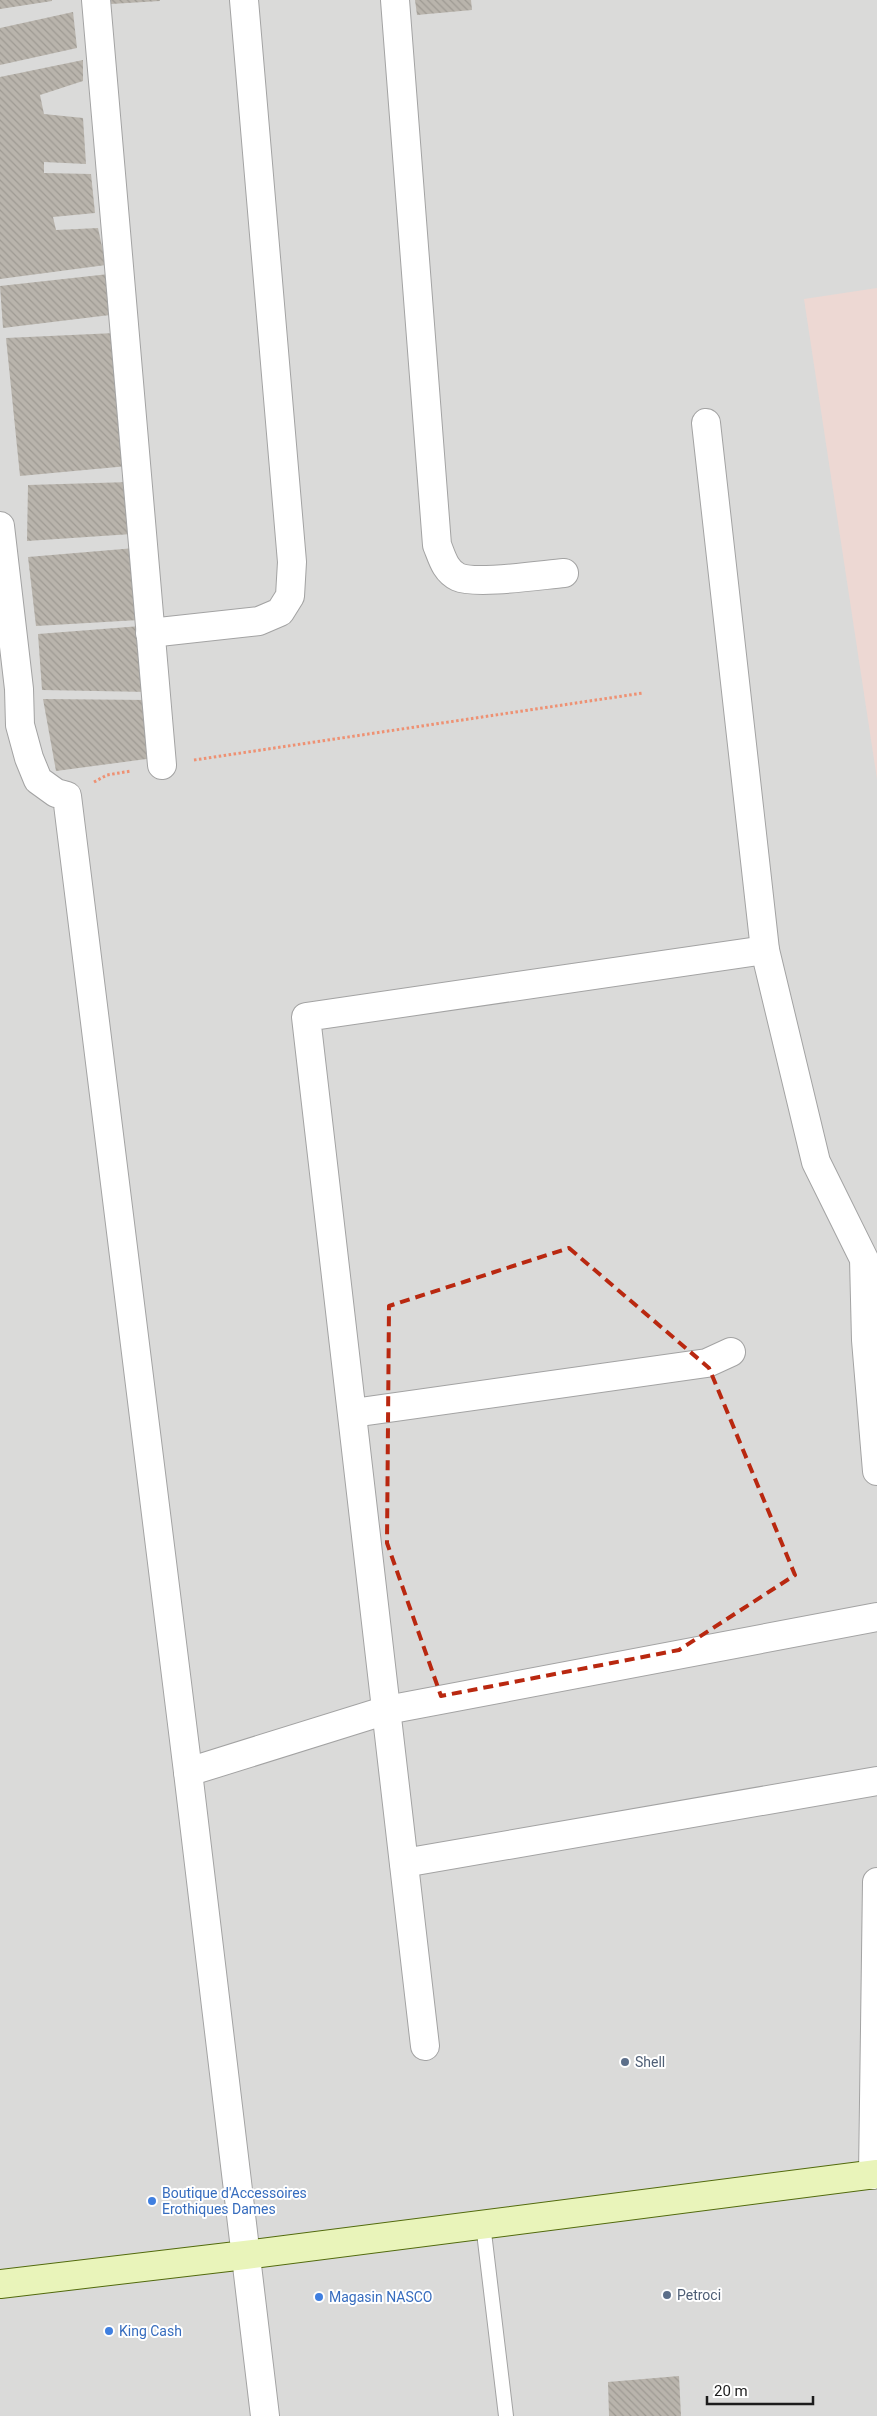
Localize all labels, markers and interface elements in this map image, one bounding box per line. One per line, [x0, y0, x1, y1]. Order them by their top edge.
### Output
place label: Shell [635, 2054, 665, 2070]
marker: Shell [619, 2056, 631, 2068]
place label: Boutique d'Accessoires Erothiques Dames [162, 2185, 307, 2217]
marker: Boutique d'Accessoires Erothiques Dames [146, 2195, 158, 2207]
place label: Petroci [677, 2287, 721, 2303]
place label: Magasin NASCO [329, 2289, 432, 2305]
marker: Petroci [661, 2289, 673, 2301]
marker: Magasin NASCO [313, 2291, 325, 2303]
place label: King Cash [119, 2323, 182, 2339]
marker: King Cash [103, 2325, 115, 2337]
scale bar [707, 2374, 813, 2406]
text: 20 m [714, 2382, 748, 2400]

